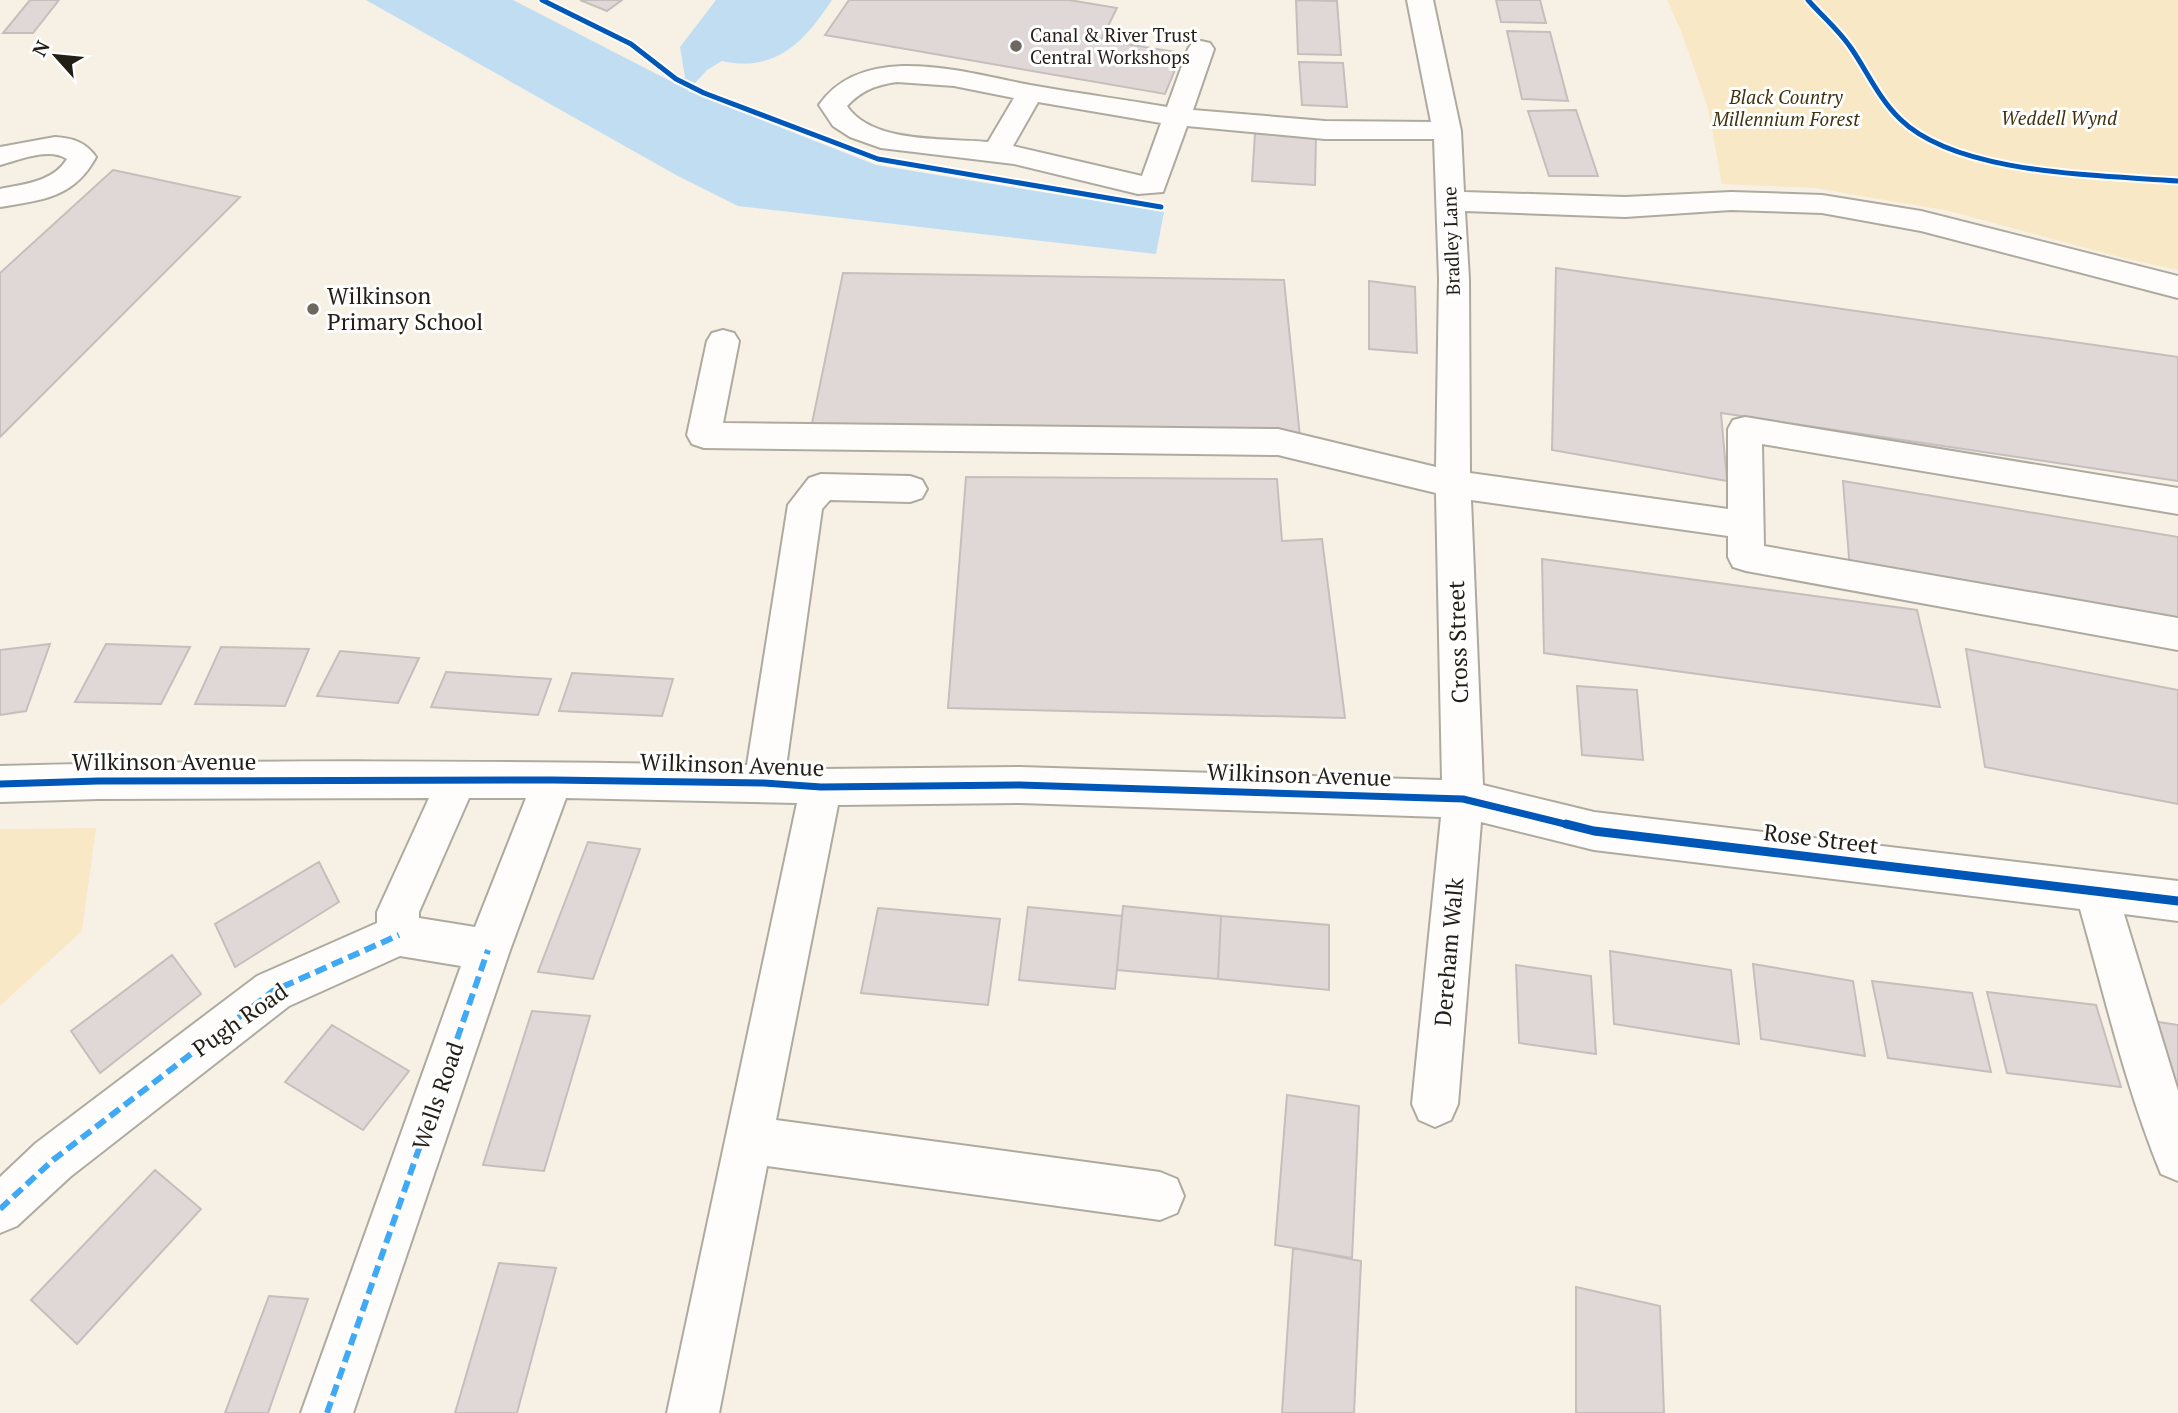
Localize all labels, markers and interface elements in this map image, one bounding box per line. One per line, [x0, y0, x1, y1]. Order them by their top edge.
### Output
north arrow [21, 21, 91, 91]
place label: Canal & River Trust Central Workshops [1030, 22, 1197, 69]
text: N [26, 35, 55, 60]
marker: Canal & River Trust Central Workshops [1008, 38, 1024, 54]
park label: Black Country Millennium Forest [1711, 84, 1860, 131]
park label: Weddell Wynd [2001, 105, 2118, 130]
street label: Bradley Lane [1436, 186, 1465, 296]
place label: Wilkinson Primary School [327, 280, 483, 337]
marker: Wilkinson Primary School [305, 301, 321, 317]
street label: Cross Street [1440, 579, 1475, 704]
street label: Wilkinson Avenue [72, 746, 256, 777]
street label: Wilkinson Avenue [639, 746, 825, 783]
street label: Wilkinson Avenue [1206, 756, 1392, 793]
street label: Rose Street [1762, 816, 1881, 861]
street label: Dereham Walk [1427, 876, 1470, 1028]
street label: Pugh Road [186, 975, 294, 1064]
street label: Wells Road [405, 1037, 471, 1154]

